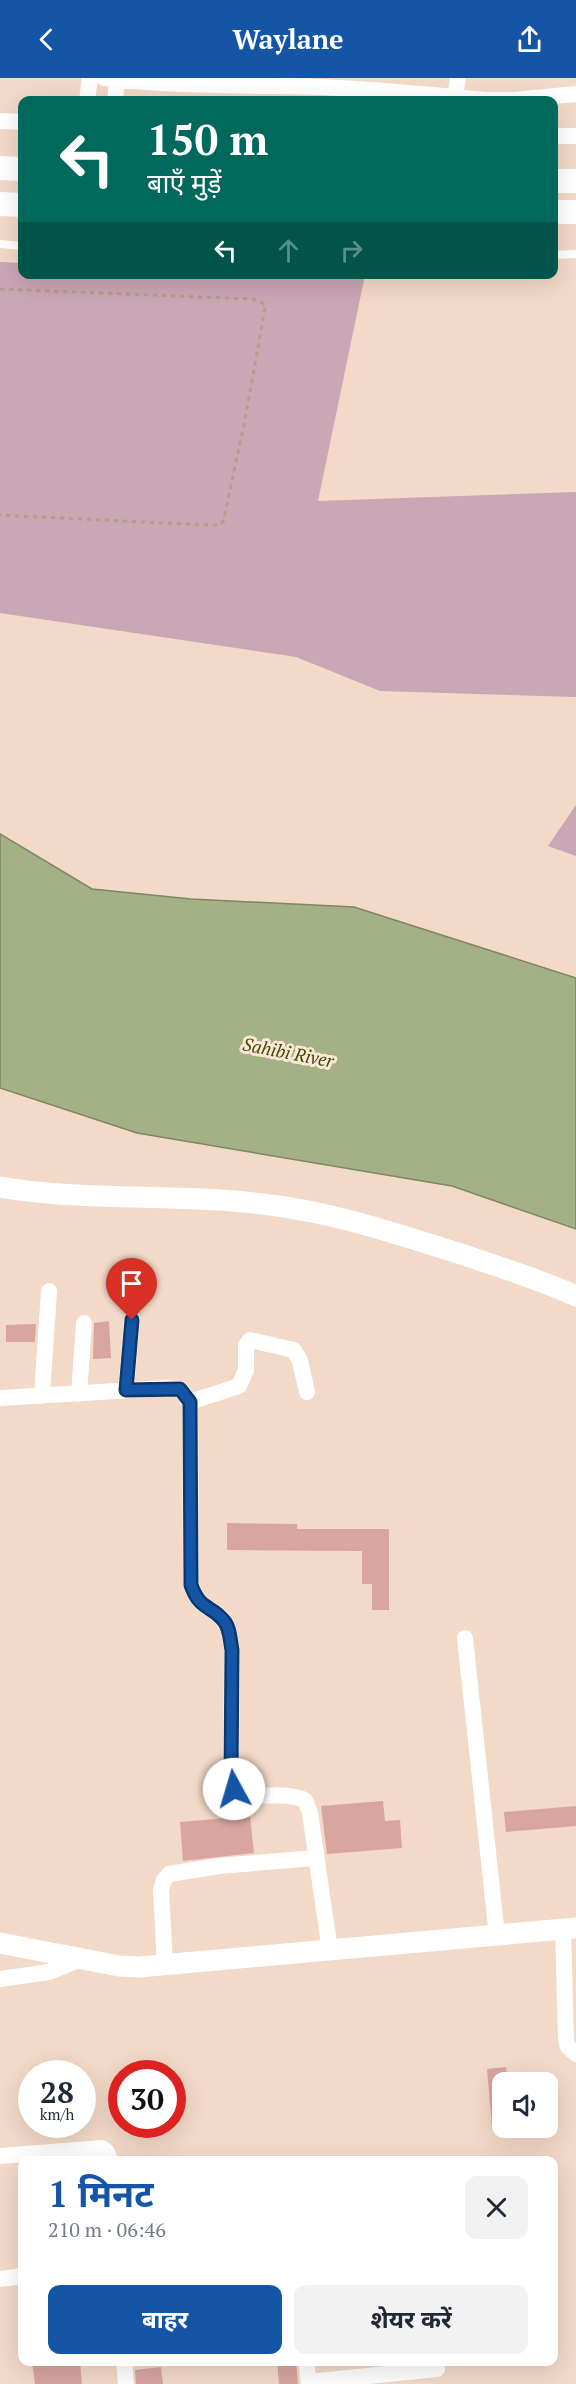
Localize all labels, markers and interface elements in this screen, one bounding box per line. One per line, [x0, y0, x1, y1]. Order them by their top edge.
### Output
text: Waylane [232, 21, 344, 57]
icon: back [30, 23, 63, 56]
icon: share [513, 23, 546, 56]
text: 150 m [147, 111, 268, 167]
icon: left [48, 120, 126, 198]
text: बाएँ मुड़ें [147, 165, 222, 201]
icon: left [209, 234, 242, 267]
icon: ahead [272, 234, 305, 267]
icon: right [335, 234, 368, 267]
water label: Sahibi River [241, 1031, 337, 1073]
pin [106, 1258, 157, 1320]
icon: arrive [115, 1267, 148, 1300]
position arrow [202, 1757, 266, 1821]
speed limit sign: 30 [108, 2060, 186, 2138]
text: 28 [40, 2072, 74, 2112]
map controls [492, 2072, 558, 2138]
button: sound [492, 2072, 558, 2138]
text: km/h [40, 2104, 74, 2124]
text: 1 मिनट [48, 2170, 154, 2217]
button: close [465, 2176, 528, 2239]
text: 210 m · 06:46 [48, 2216, 166, 2243]
button: बाहर [48, 2285, 282, 2354]
button: शेयर करें [294, 2285, 528, 2354]

